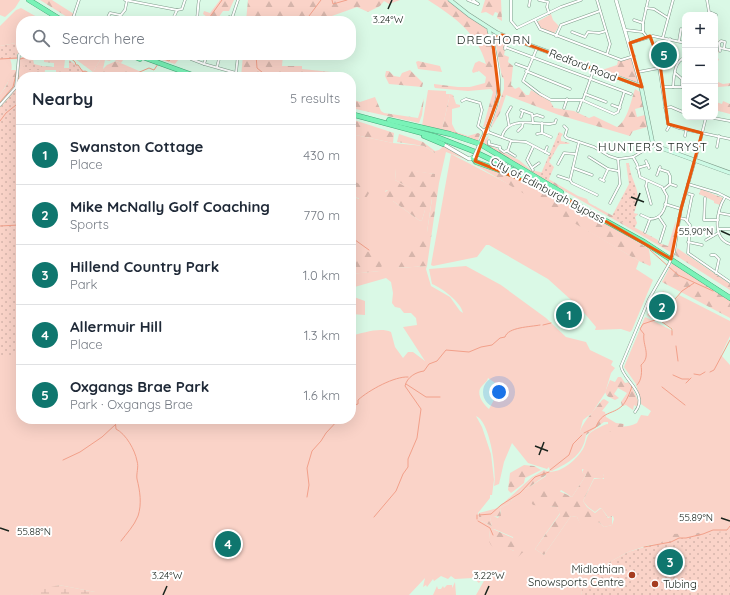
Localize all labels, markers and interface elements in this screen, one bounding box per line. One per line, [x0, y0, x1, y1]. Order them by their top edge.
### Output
map controls [682, 12, 718, 120]
button: + [682, 12, 718, 48]
text: 3.24°W [373, 13, 404, 26]
search box [16, 16, 356, 60]
icon: search [30, 27, 52, 49]
text: Search here [62, 29, 145, 48]
district label: DREGHORN [457, 32, 531, 47]
pin: 5 [651, 40, 677, 70]
street label: Redford Road [547, 46, 619, 84]
button: − [682, 48, 718, 84]
button: layers [682, 84, 718, 120]
text: Nearby [32, 88, 93, 109]
text: 5 results [290, 90, 340, 106]
text: Swanston Cottage [70, 137, 203, 156]
district label: HUNTER'S TRYST [598, 139, 708, 154]
text: 1 [42, 147, 48, 163]
text: 430 m [303, 147, 340, 163]
street label: City of Edinburgh Bypass [488, 154, 608, 226]
text: Place [70, 156, 103, 172]
text: Mike McNally Golf Coaching [70, 197, 270, 216]
text: 2 [41, 207, 49, 223]
text: 770 m [304, 207, 340, 223]
text: Sports [70, 216, 109, 232]
text: 55.90°N [679, 225, 713, 238]
text: Hillend Country Park [70, 257, 219, 276]
text: 3 [42, 267, 48, 283]
text: 1.0 km [303, 267, 340, 283]
text: Park [70, 276, 98, 292]
pin: 2 [649, 292, 675, 322]
pin: 1 [556, 300, 582, 330]
text: Allermuir Hill [70, 317, 162, 336]
text: 4 [41, 327, 49, 343]
text: 1.3 km [304, 327, 340, 343]
text: Place [70, 336, 103, 352]
text: Oxgangs Brae Park [70, 377, 209, 396]
your location [489, 382, 509, 402]
text: 5 [41, 387, 49, 403]
text: 1.6 km [303, 387, 340, 403]
text: Park · Oxgangs Brae [70, 396, 193, 412]
text: 55.89°N [679, 511, 713, 524]
text: 55.88°N [17, 525, 51, 538]
pin: 4 [215, 529, 241, 559]
pin: 3 [657, 547, 683, 577]
place label: Midlothian Snowsports Centre [528, 562, 624, 589]
text: 3.24°W [152, 569, 183, 582]
text: 3.22°W [473, 569, 505, 582]
marker: Midlothian Snowsports Centre [627, 570, 637, 580]
place label: Tubing [663, 577, 697, 591]
marker: Tubing [650, 579, 660, 589]

